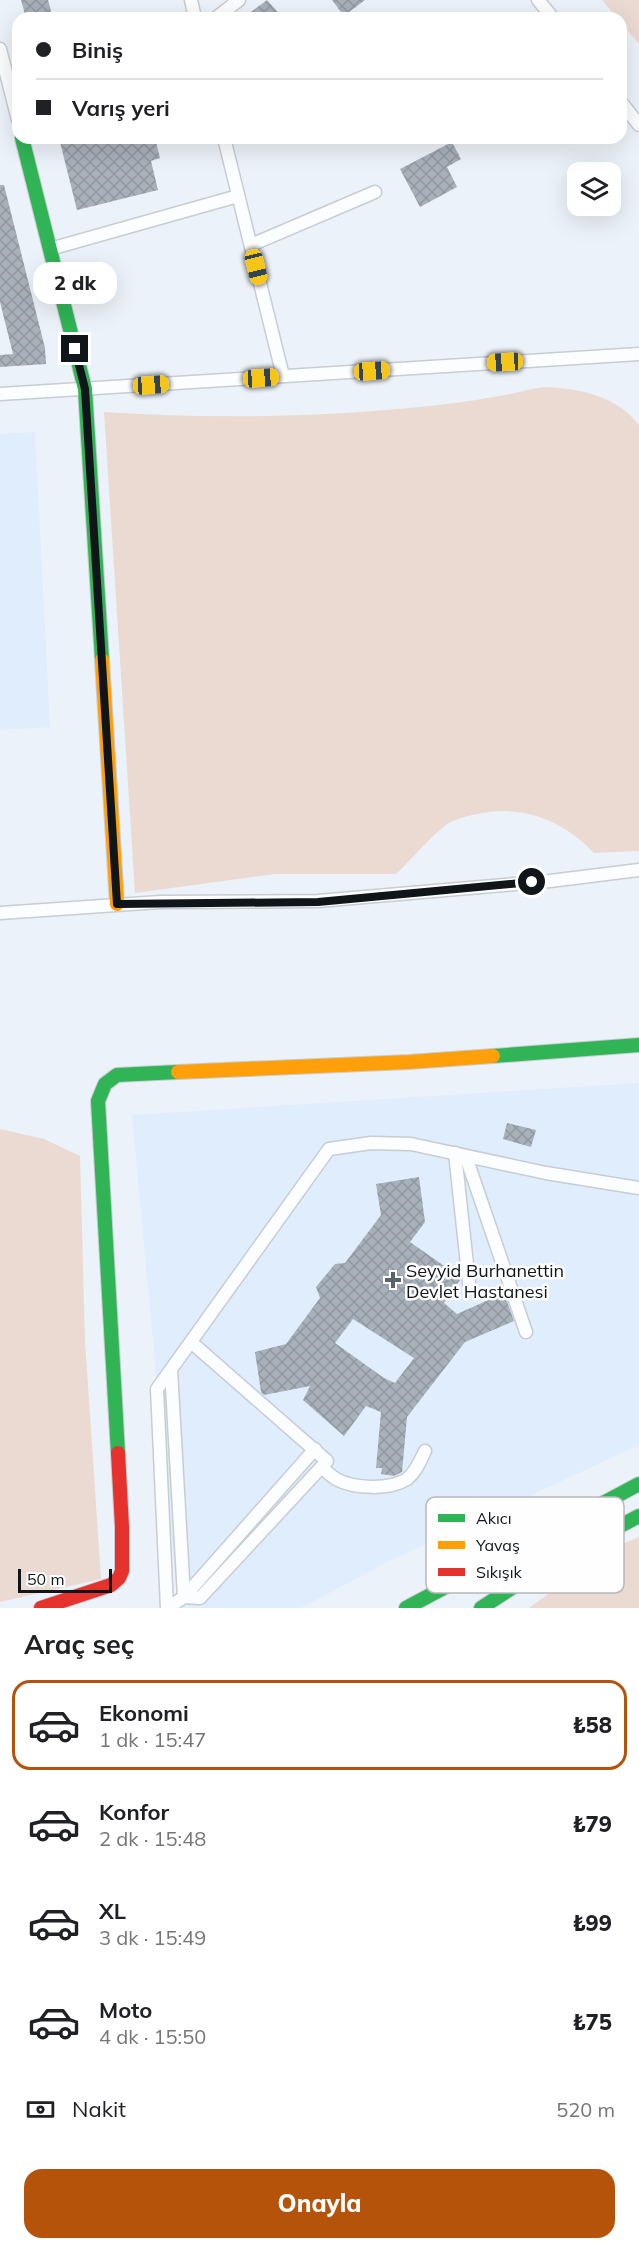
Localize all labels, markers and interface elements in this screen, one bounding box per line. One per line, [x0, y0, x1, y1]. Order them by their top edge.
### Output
text: Biniş [72, 36, 123, 64]
text: Varış yeri [72, 94, 170, 122]
map controls [567, 162, 621, 216]
button: layers [567, 162, 621, 216]
car [243, 247, 269, 287]
callout: 2 dk [33, 262, 117, 304]
text: 2 dk [54, 270, 96, 295]
route end [61, 335, 88, 362]
car [487, 352, 523, 372]
car [353, 361, 391, 381]
car [242, 368, 280, 388]
car [132, 375, 170, 395]
route start [518, 868, 545, 895]
place label: Seyyid Burhanettin Devlet Hastanesi [406, 1259, 564, 1303]
marker: Seyyid Burhanettin Devlet Hastanesi [384, 1271, 402, 1289]
legend [426, 1497, 624, 1593]
text: Akıcı [476, 1508, 512, 1528]
text: Yavaş [475, 1535, 520, 1555]
text: Sıkışık [476, 1562, 523, 1582]
scale bar [18, 1566, 112, 1594]
text: 50 m [27, 1569, 64, 1589]
text: Araç seç [24, 1627, 134, 1661]
icon: car [27, 1698, 81, 1752]
text: Ekonomi [99, 1699, 189, 1727]
text: ₺58 [572, 1711, 612, 1739]
text: 1 dk · 15:47 [99, 1727, 206, 1752]
icon: car [27, 1797, 81, 1851]
text: Konfor [99, 1798, 169, 1826]
text: ₺79 [572, 1810, 612, 1838]
text: 2 dk · 15:48 [99, 1826, 206, 1851]
icon: car [27, 1896, 81, 1950]
text: XL [99, 1897, 126, 1925]
text: ₺99 [572, 1909, 612, 1937]
text: 3 dk · 15:49 [99, 1925, 206, 1950]
icon: car [27, 1995, 81, 2049]
text: Moto [99, 1996, 152, 2024]
text: ₺75 [572, 2008, 612, 2036]
text: 4 dk · 15:50 [99, 2024, 206, 2049]
icon: cash [24, 2093, 57, 2126]
text: Nakit [72, 2095, 126, 2123]
text: 520 m [556, 2097, 615, 2122]
button: Onayla [24, 2169, 615, 2238]

